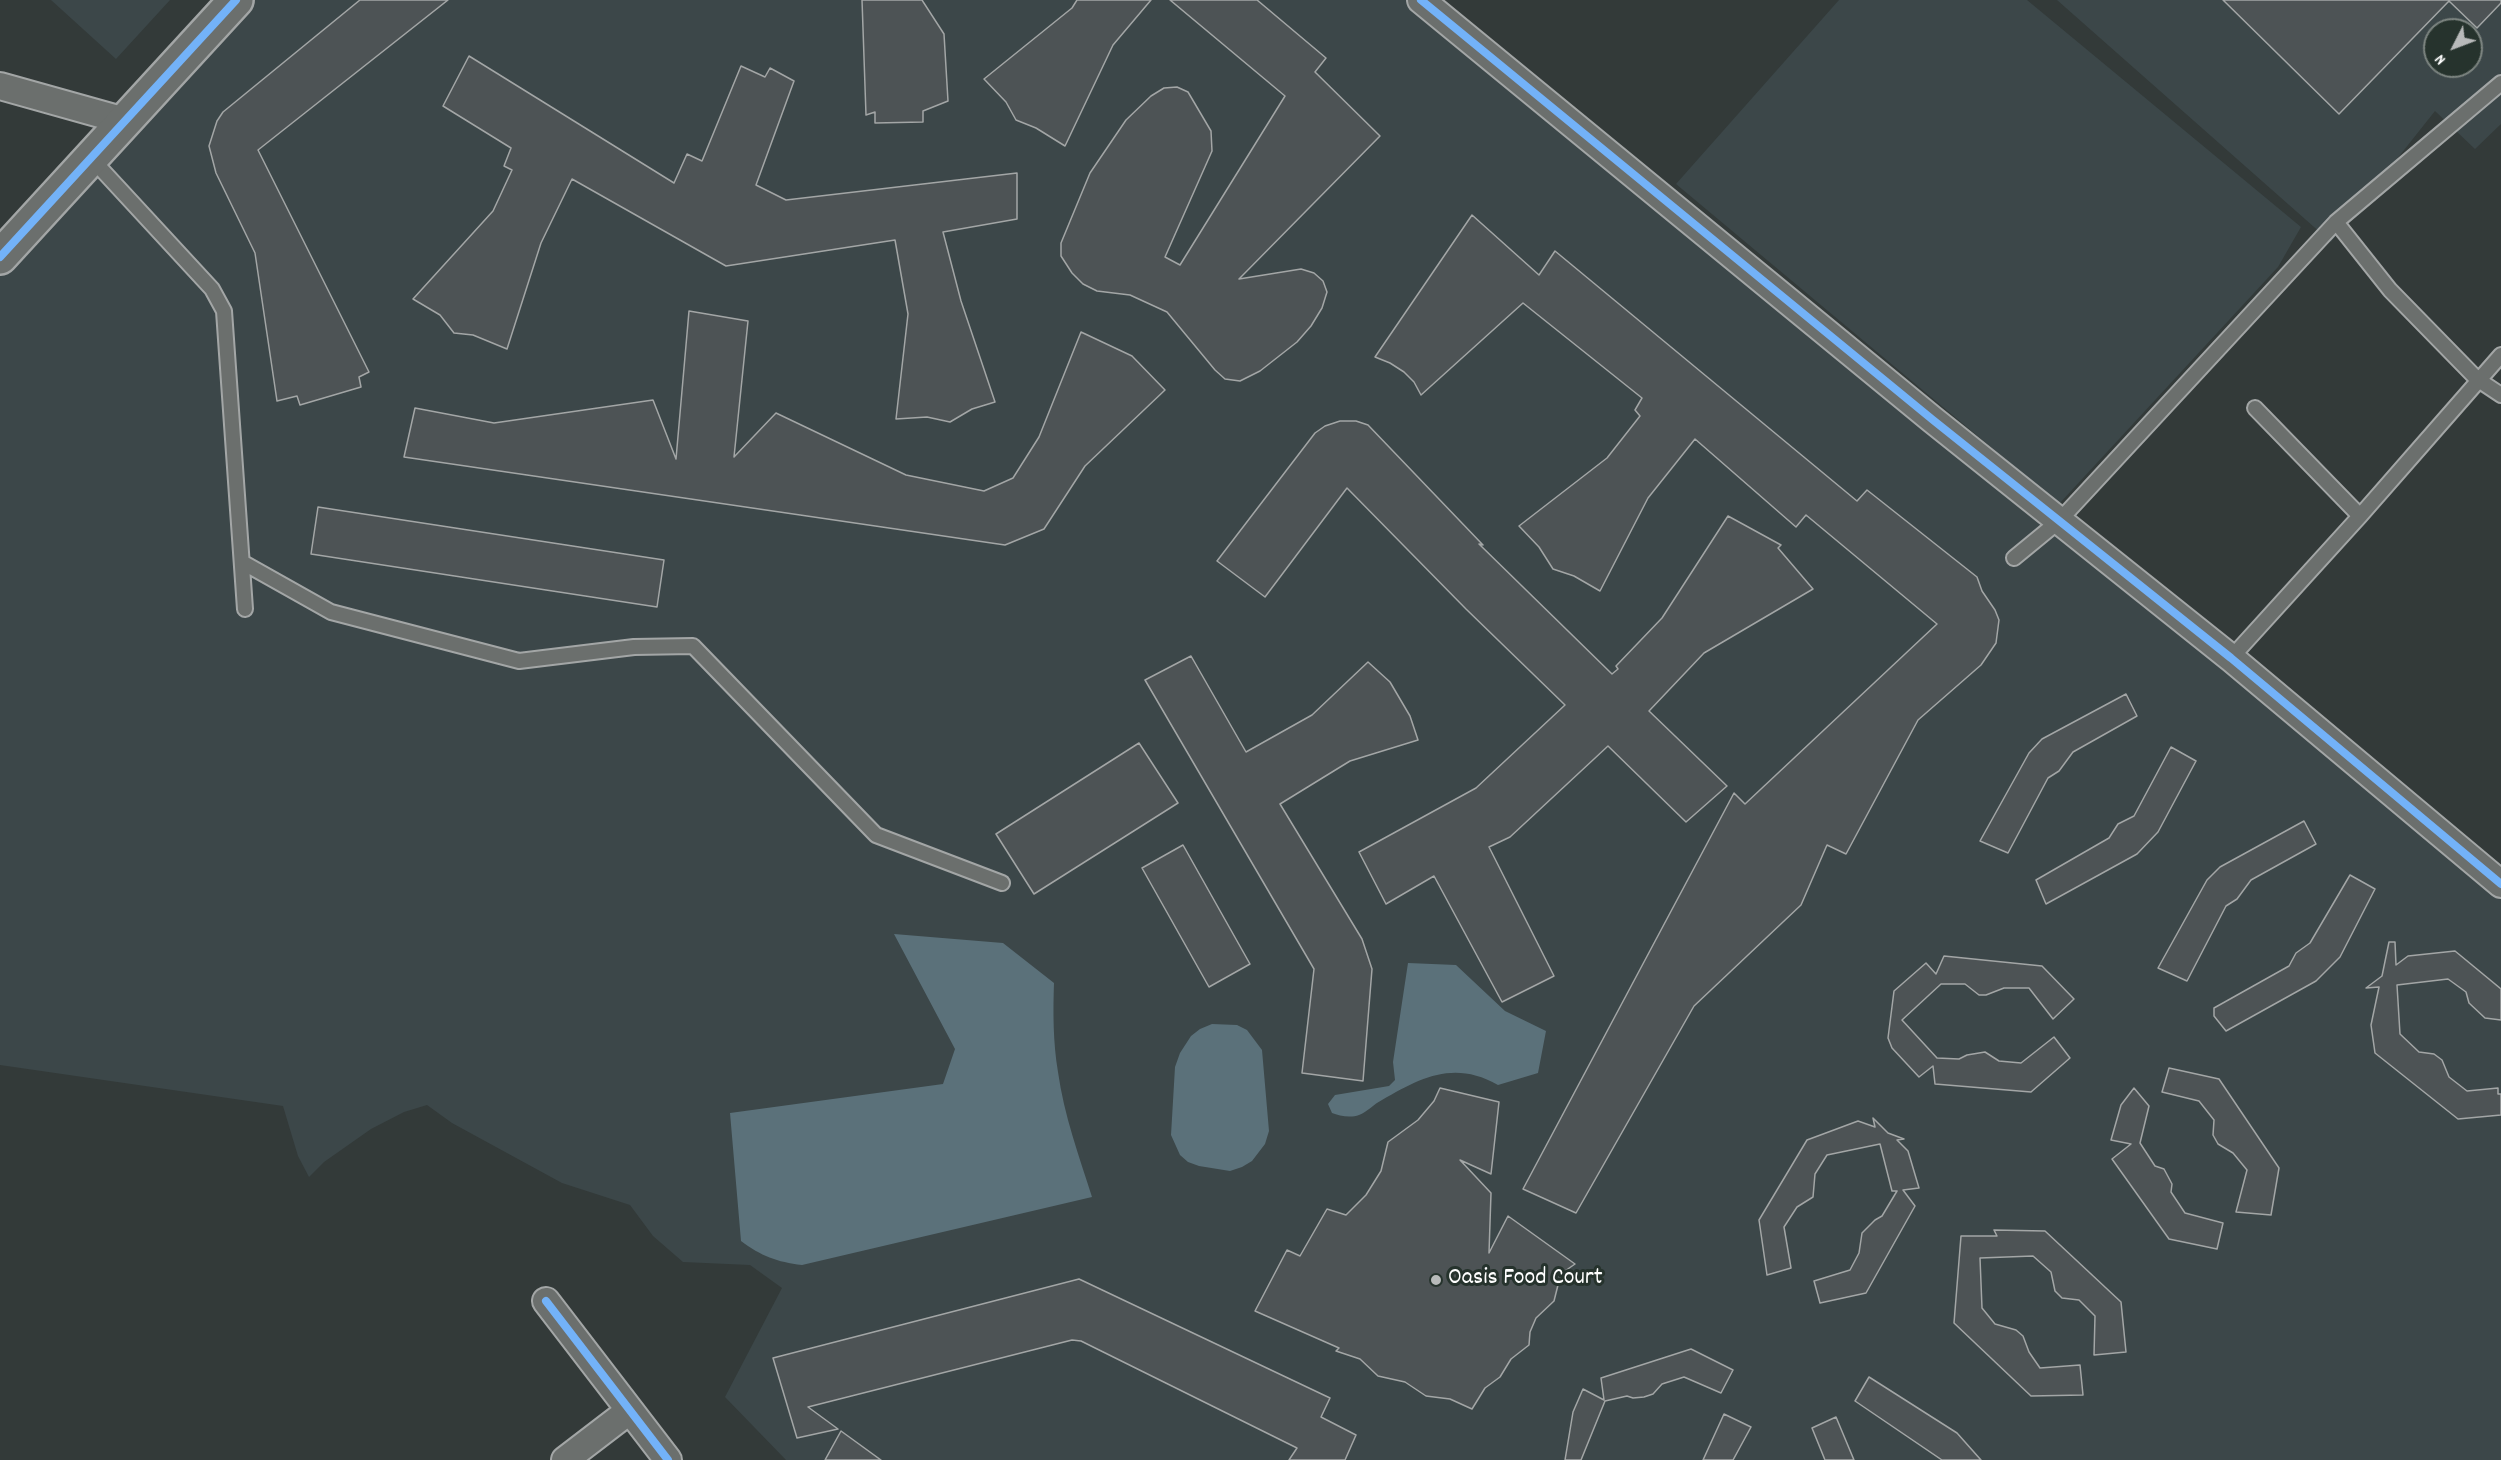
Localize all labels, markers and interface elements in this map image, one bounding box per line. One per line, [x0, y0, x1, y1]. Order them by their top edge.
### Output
north arrow [2423, 18, 2483, 78]
text: N [2430, 48, 2452, 70]
place label: Oasis Food Court [1448, 1266, 1603, 1294]
marker: Oasis Food Court [1429, 1273, 1443, 1287]

